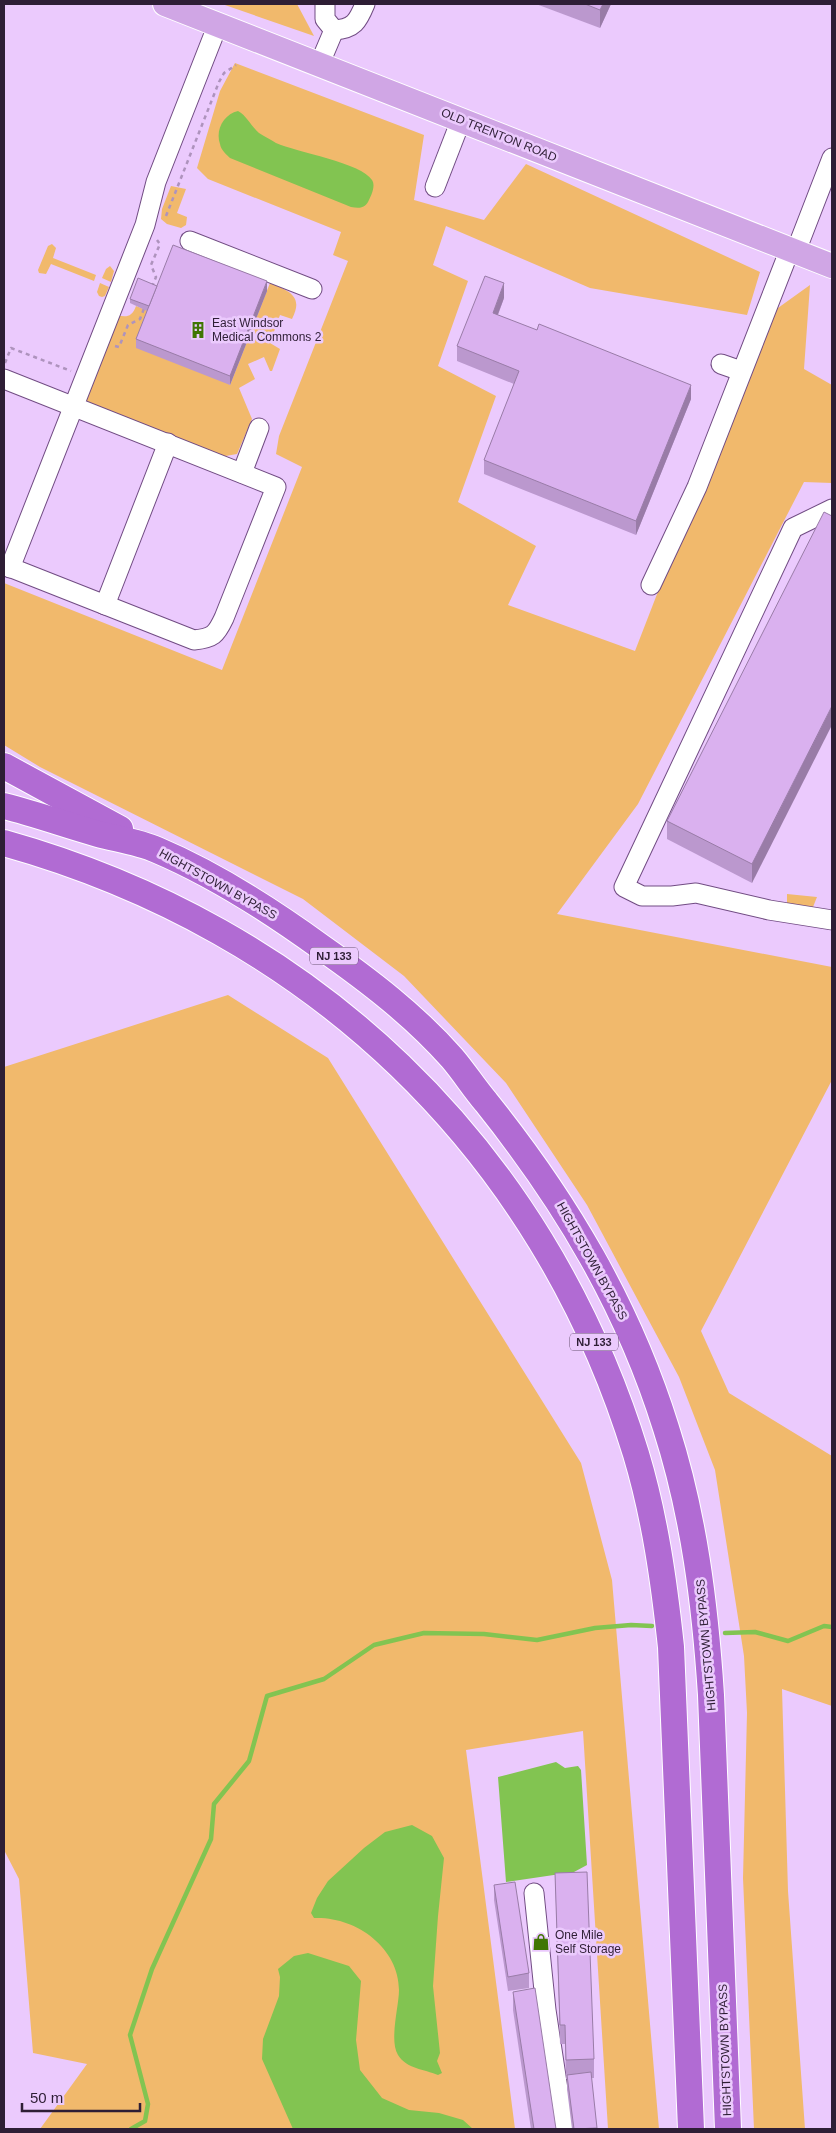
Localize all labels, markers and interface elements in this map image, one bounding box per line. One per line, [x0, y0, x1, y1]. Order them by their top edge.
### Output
street label: OLD TRENTON ROAD [439, 105, 559, 165]
place label: East Windsor Medical Commons 2 [212, 316, 322, 344]
building icon: East Windsor Medical Commons 2 [188, 320, 208, 340]
street label: HIGHTSTOWN BYPASS [157, 846, 279, 922]
road number: NJ 133 [310, 948, 358, 964]
street label: HIGHTSTOWN BYPASS [554, 1200, 630, 1322]
road number: NJ 133 [570, 1334, 618, 1350]
street label: HIGHTSTOWN BYPASS [693, 1579, 719, 1711]
place label: One Mile Self Storage [555, 1928, 621, 1956]
shop icon: One Mile Self Storage [531, 1932, 551, 1952]
street label: HIGHTSTOWN BYPASS [716, 1984, 734, 2116]
scale bar [22, 2080, 140, 2112]
text: 50 m [30, 2089, 63, 2106]

